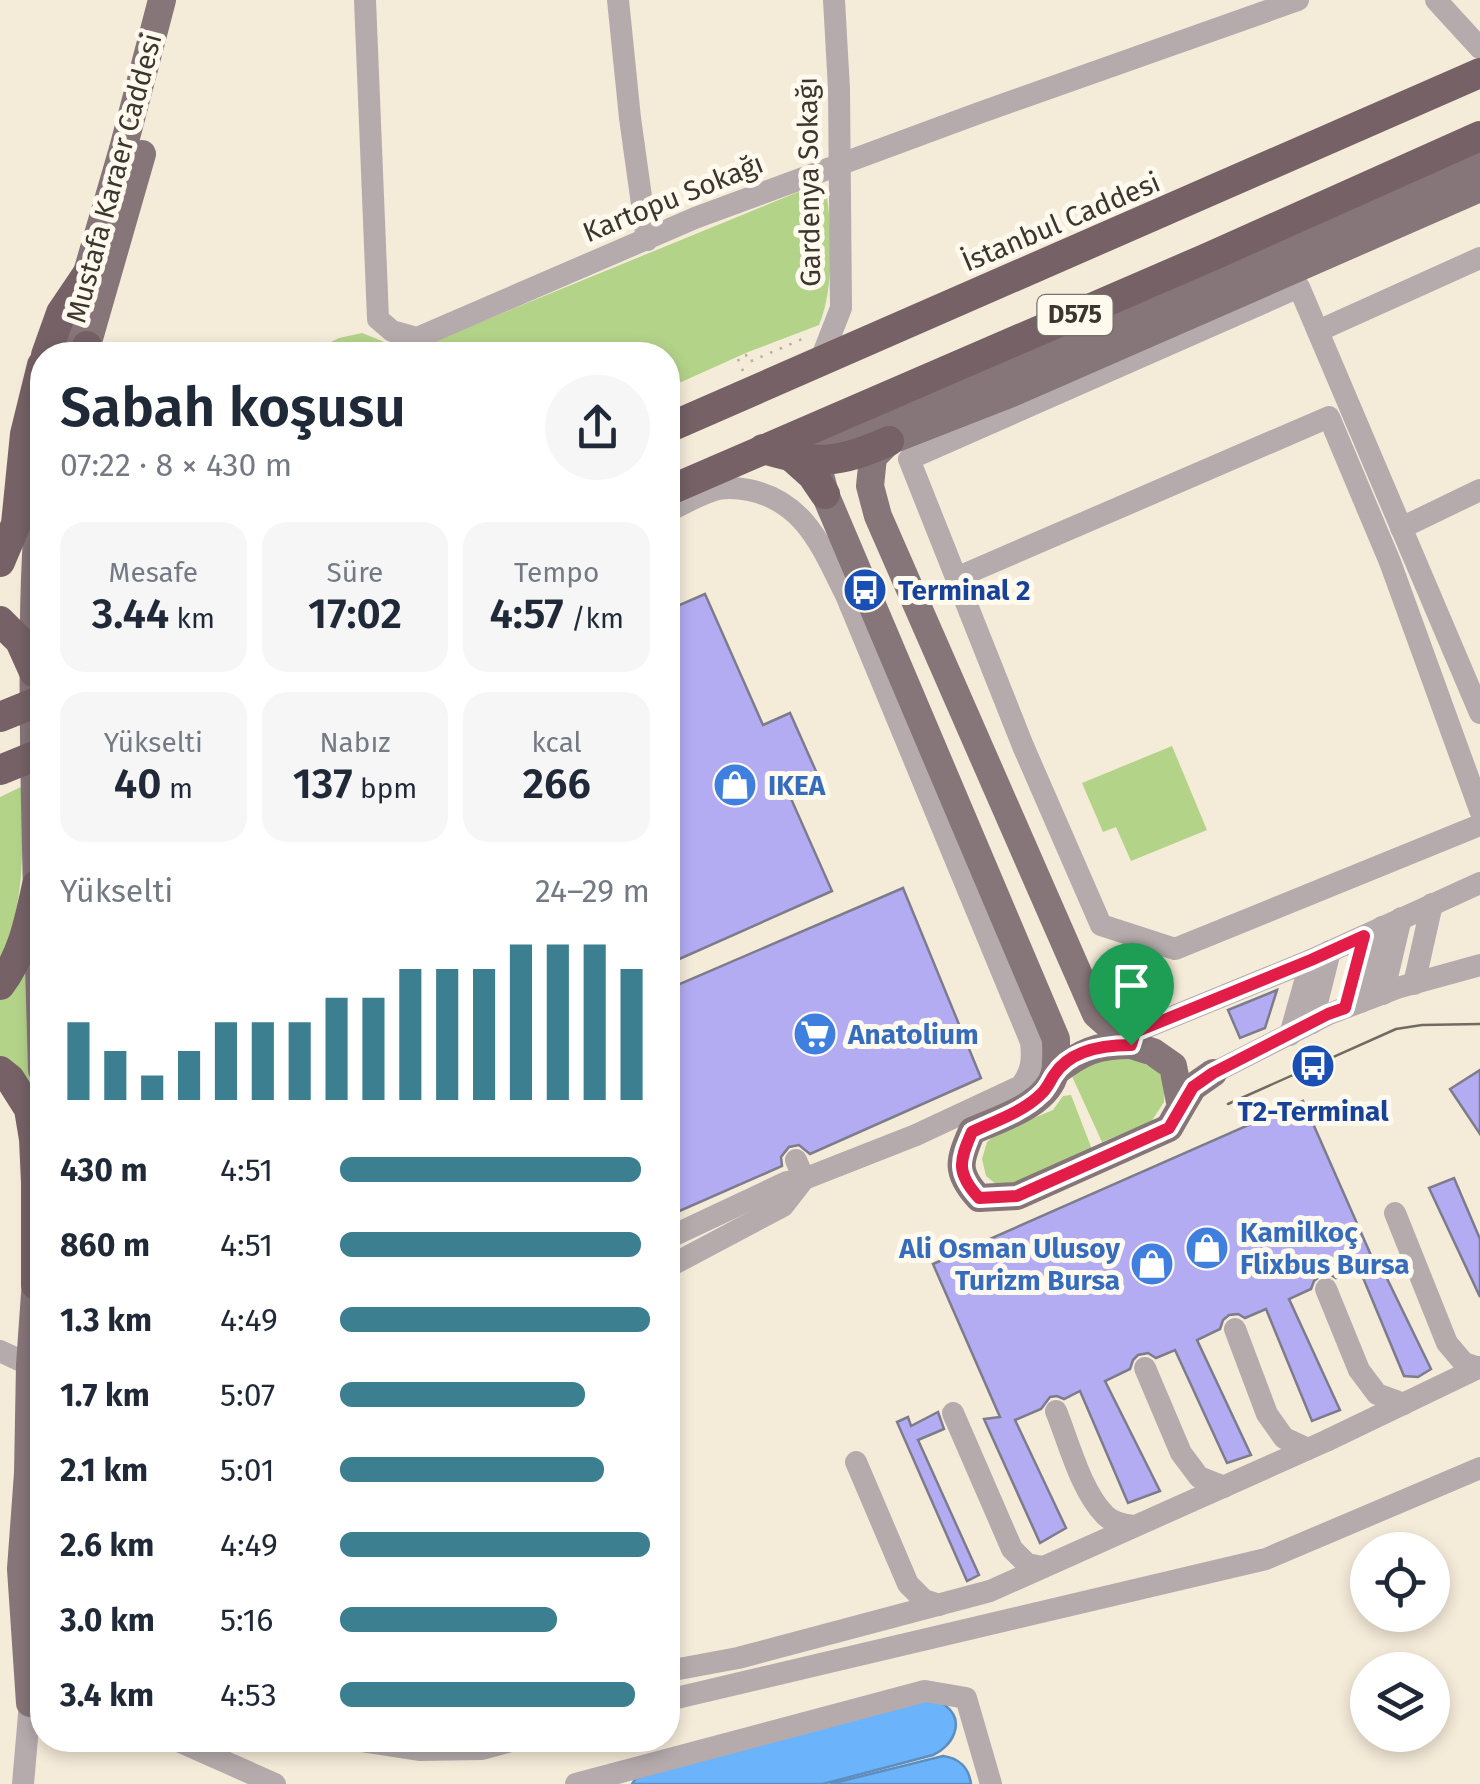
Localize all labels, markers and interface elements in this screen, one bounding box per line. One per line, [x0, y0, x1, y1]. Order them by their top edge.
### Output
street label: Mustafa Karaer Caddesi [59, 30, 169, 326]
street label: Gardenya Sokağı [791, 77, 827, 287]
street label: Kartopu Sokağı [578, 147, 768, 249]
street label: İstanbul Caddesi [957, 165, 1165, 279]
road number: D575 [1038, 295, 1112, 335]
text: Sabah koşusu [60, 375, 406, 441]
button: share [545, 375, 650, 480]
text: 07:22 · 8 × 430 m [60, 446, 292, 484]
text: Mesafe [109, 556, 198, 589]
text: Süre [327, 556, 383, 589]
text: Tempo [514, 556, 599, 589]
bus stop icon: Terminal 2 [842, 567, 888, 613]
place label: Terminal 2 [898, 574, 1030, 607]
text: 3.44 [92, 589, 169, 639]
text: 17:02 [308, 589, 402, 639]
text: 4:57 [489, 589, 564, 639]
text: km [169, 602, 215, 635]
text: /km [564, 602, 624, 635]
text: Yükselti [104, 726, 203, 759]
text: Nabız [319, 726, 391, 759]
text: kcal [531, 726, 582, 759]
text: 40 [114, 759, 161, 809]
text: 137 [293, 759, 353, 809]
text: 266 [523, 759, 591, 809]
shop icon: IKEA [712, 762, 758, 808]
place label: IKEA [768, 769, 826, 802]
text: m [161, 772, 193, 805]
text: bpm [353, 772, 417, 805]
text: Yükselti [60, 872, 173, 910]
text: 24–29 m [535, 872, 650, 910]
pin [1089, 943, 1174, 1046]
icon: arrive [1104, 958, 1159, 1013]
supermarket icon: Anatolium [792, 1011, 838, 1057]
place label: Anatolium [847, 1018, 979, 1051]
bus stop icon: T2-Terminal [1290, 1043, 1336, 1089]
place label: T2-Terminal [1238, 1095, 1389, 1128]
text: 430 m [60, 1151, 148, 1189]
text: 4:51 [220, 1151, 273, 1189]
place label: Kamilkoç Flixbus Bursa [1240, 1216, 1410, 1281]
shop icon: Kamilkoç Flixbus Bursa [1184, 1225, 1230, 1271]
text: 860 m [60, 1226, 150, 1264]
text: 4:51 [220, 1226, 273, 1264]
place label: Ali Osman Ulusoy Turizm Bursa [898, 1232, 1120, 1297]
shop icon: Ali Osman Ulusoy Turizm Bursa [1129, 1241, 1175, 1287]
text: 1.3 km [60, 1301, 152, 1339]
text: 4:49 [220, 1301, 278, 1339]
text: 1.7 km [60, 1376, 150, 1414]
text: 5:07 [220, 1376, 275, 1414]
text: 2.1 km [60, 1451, 148, 1489]
text: 5:01 [220, 1451, 275, 1489]
text: 2.6 km [60, 1526, 154, 1564]
text: 4:49 [220, 1526, 278, 1564]
map controls [1350, 1532, 1450, 1752]
button: locate [1350, 1532, 1450, 1632]
text: 3.0 km [60, 1601, 155, 1639]
text: 5:16 [220, 1601, 273, 1639]
button: layers [1350, 1652, 1450, 1752]
text: 3.4 km [60, 1676, 154, 1714]
text: 4:53 [220, 1676, 277, 1714]

